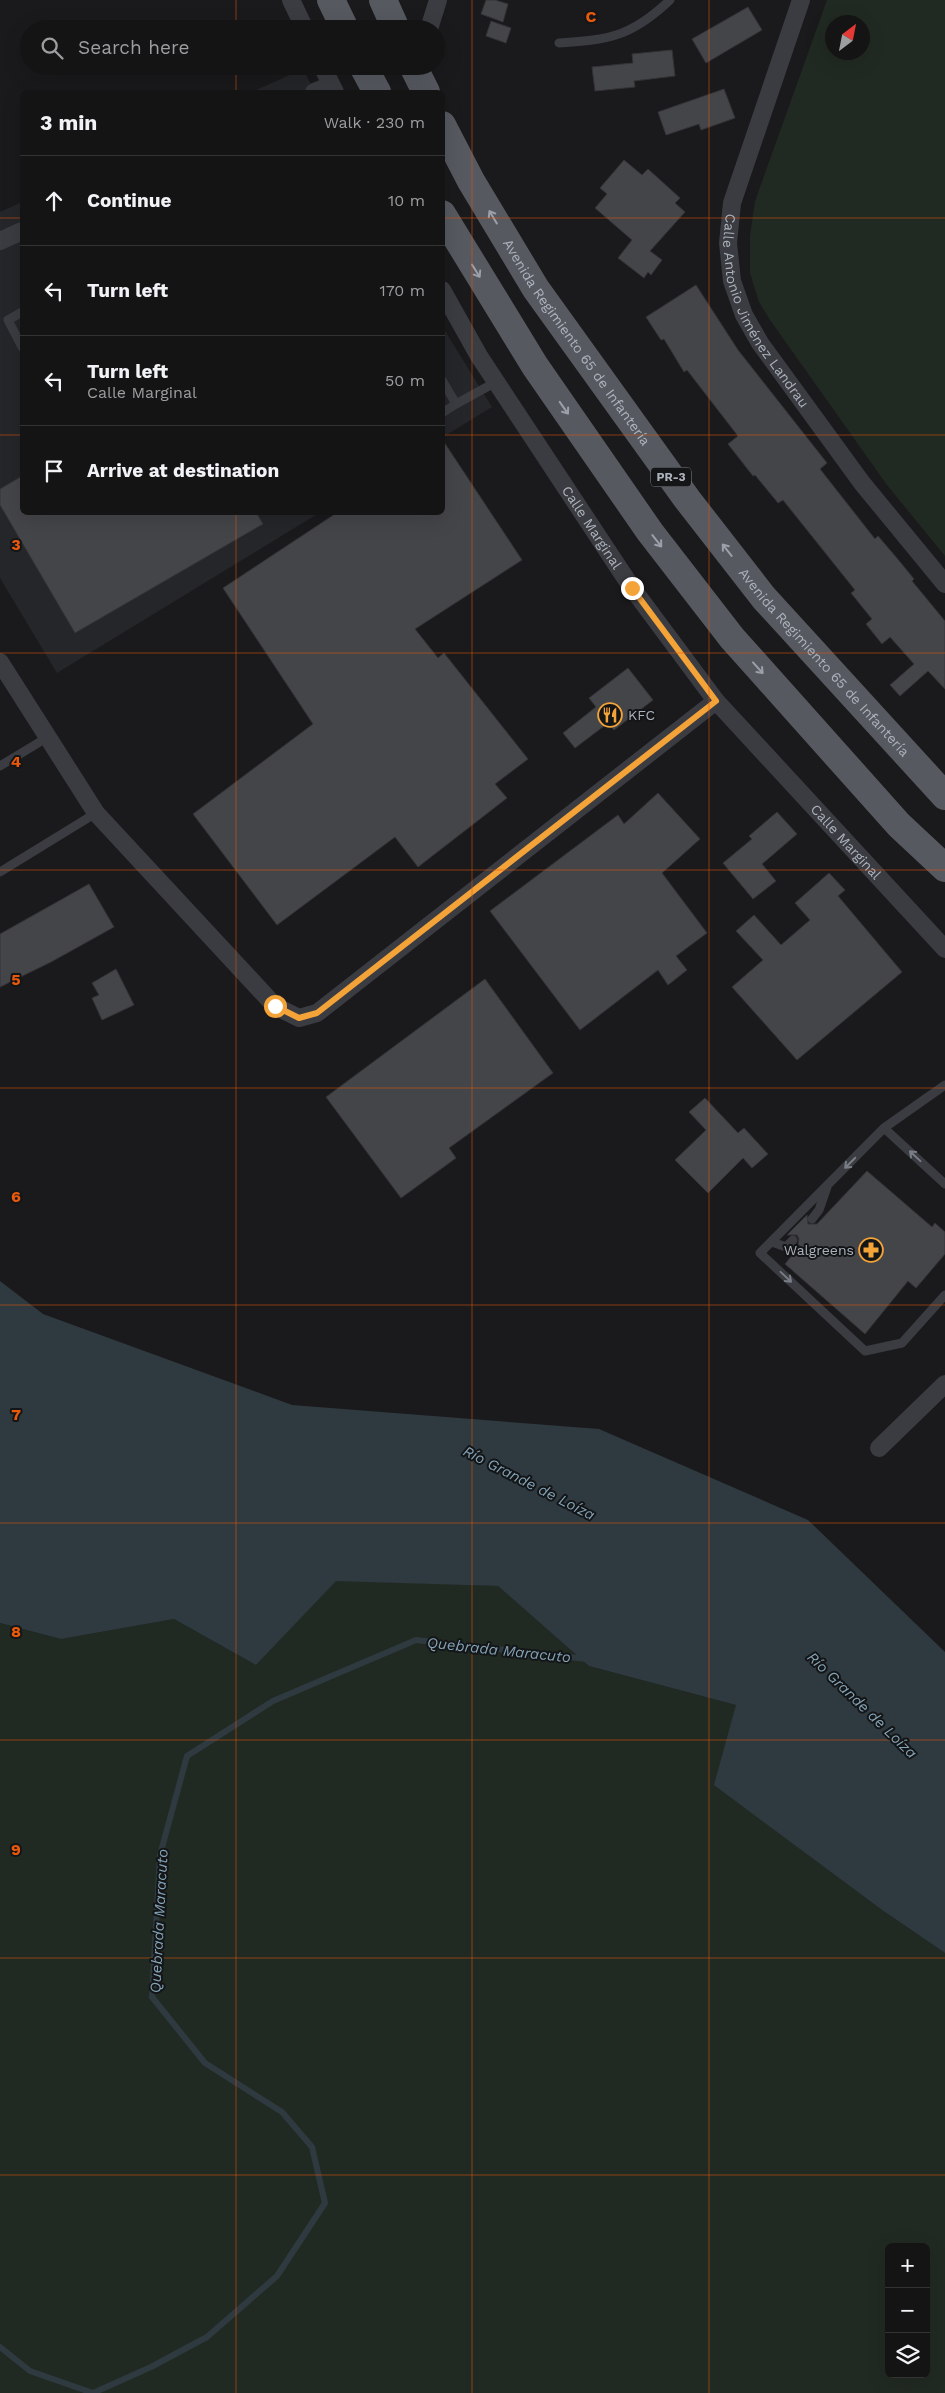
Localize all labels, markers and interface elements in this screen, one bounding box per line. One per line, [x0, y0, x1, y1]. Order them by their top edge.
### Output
text: C [586, 7, 597, 26]
north arrow [825, 15, 870, 60]
search box [20, 20, 445, 75]
icon: search [38, 34, 66, 62]
text: Search here [78, 36, 189, 59]
text: 3 min [40, 110, 97, 135]
text: Walk · 230 m [324, 113, 425, 132]
icon: ahead [40, 187, 68, 215]
text: Continue [87, 189, 171, 212]
text: 10 m [388, 191, 425, 210]
one-way arrow [488, 210, 498, 224]
street label: Calle Antonio Jiménez Landrau [720, 213, 812, 411]
street label: Avenida Regimiento 65 de Infantería [500, 236, 654, 449]
one-way arrow [471, 264, 481, 278]
icon: left [40, 277, 68, 305]
text: Turn left [87, 279, 168, 302]
text: 170 m [379, 281, 425, 300]
text: Turn left [87, 360, 168, 383]
icon: left [40, 367, 68, 395]
text: 50 m [385, 371, 425, 390]
text: Calle Marginal [87, 383, 197, 402]
one-way arrow [559, 401, 569, 415]
icon: arrive [40, 457, 68, 485]
text: Arrive at destination [87, 459, 279, 482]
road number: PR-3 [651, 468, 691, 487]
street label: Calle Marginal [559, 483, 626, 573]
one-way arrow [651, 534, 662, 547]
text: 3 [11, 535, 21, 554]
one-way arrow [722, 543, 732, 557]
street label: Avenida Regimiento 65 de Infantería [736, 565, 913, 760]
route end [621, 577, 644, 600]
one-way arrow [752, 661, 764, 674]
restaurant icon: KFC [597, 702, 623, 728]
place label: KFC [628, 707, 655, 723]
text: 4 [11, 752, 21, 771]
street label: Calle Marginal [807, 801, 885, 883]
text: 5 [11, 970, 21, 989]
route start [264, 995, 287, 1018]
one-way arrow [908, 1150, 921, 1162]
one-way arrow [844, 1157, 856, 1169]
text: 6 [11, 1187, 21, 1206]
pharmacy icon: Walgreens [858, 1237, 884, 1263]
place label: Walgreens [784, 1242, 854, 1258]
one-way arrow [780, 1271, 792, 1283]
text: 7 [11, 1405, 21, 1424]
water label: Río Grande de Loíza [460, 1442, 598, 1524]
text: 8 [11, 1622, 21, 1641]
water label: Quebrada Maracuto [426, 1633, 572, 1667]
water label: Río Grande de Loíza [804, 1648, 920, 1762]
text: 9 [11, 1840, 21, 1859]
water label: Quebrada Maracuto [146, 1848, 172, 1994]
map controls [885, 2243, 930, 2378]
button: + [885, 2243, 930, 2288]
button: − [885, 2288, 930, 2333]
button: layers [885, 2333, 930, 2378]

